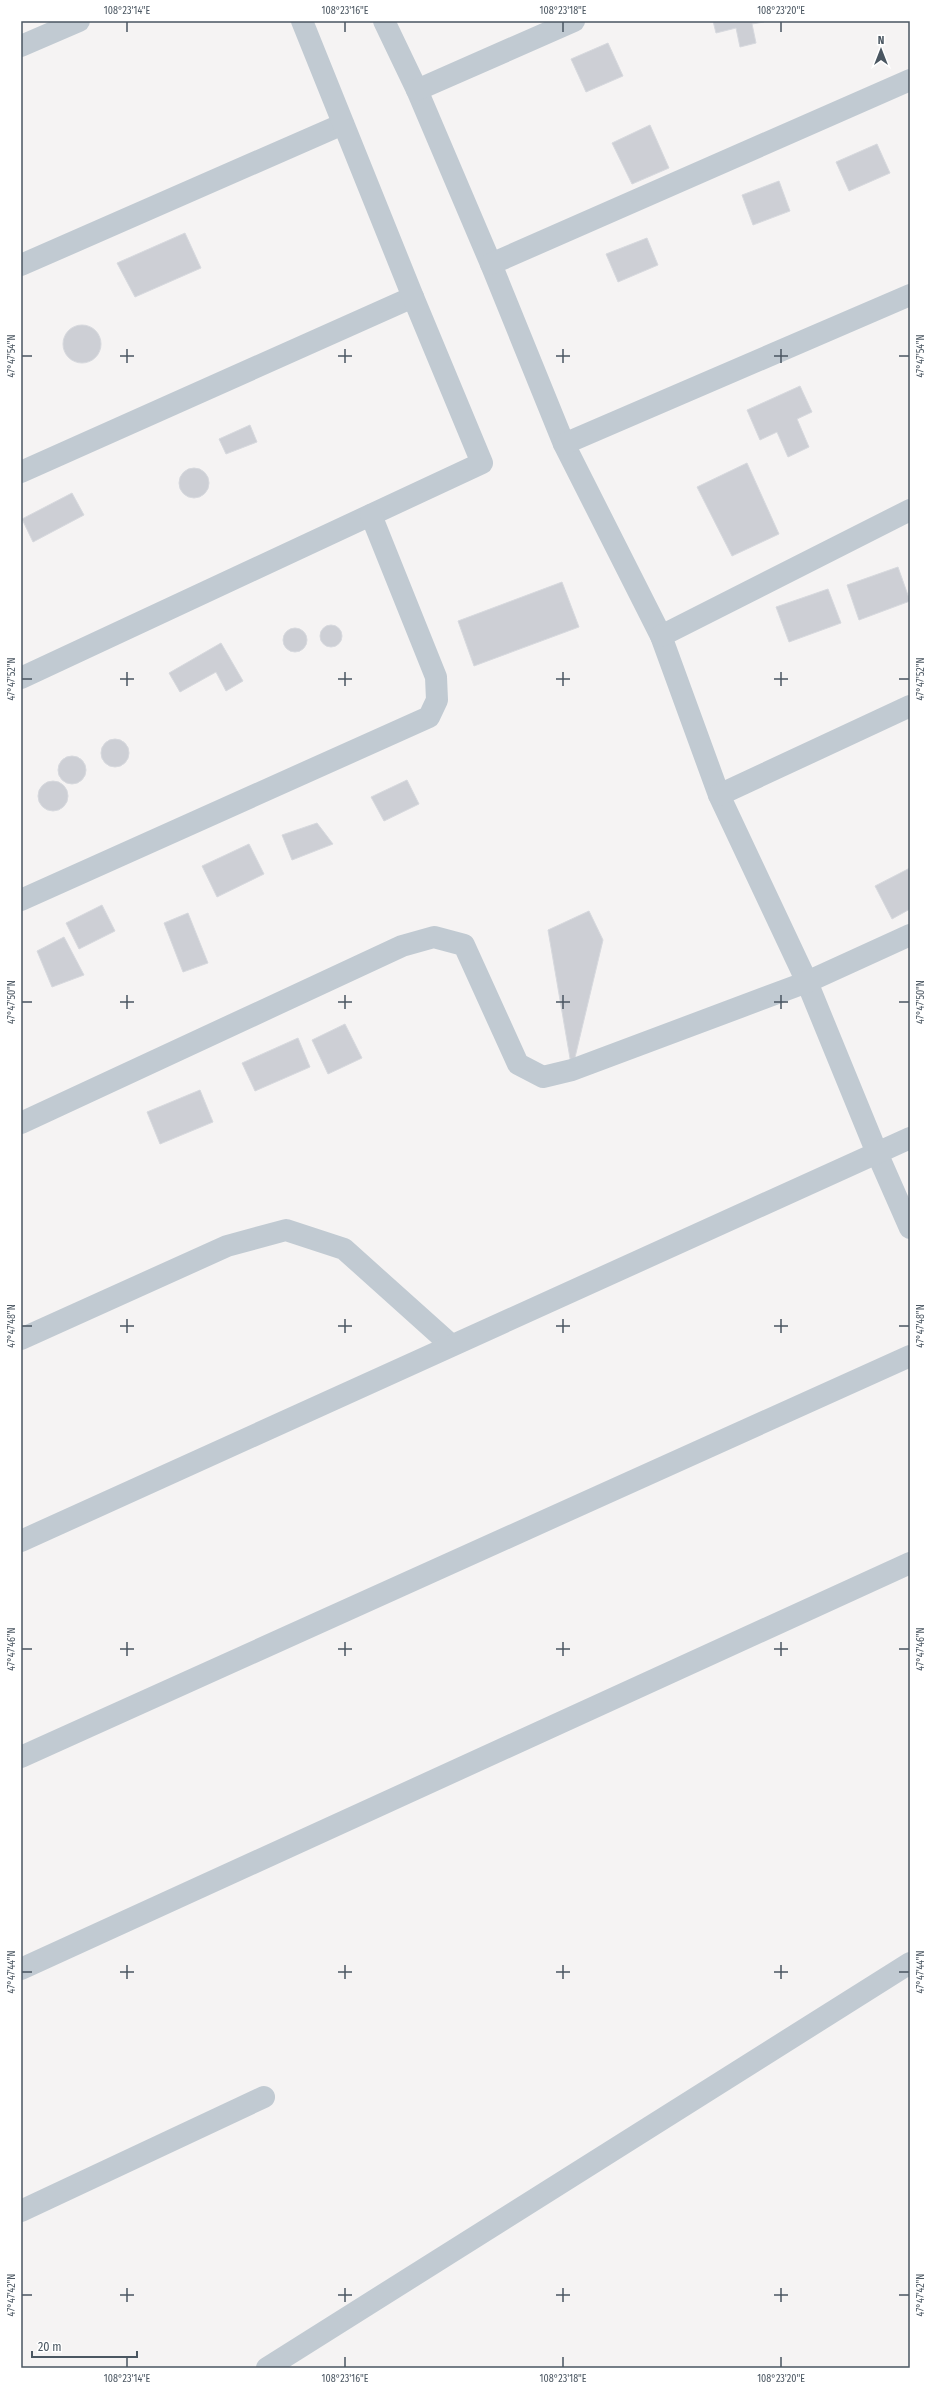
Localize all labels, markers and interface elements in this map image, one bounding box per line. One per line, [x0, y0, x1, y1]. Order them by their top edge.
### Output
text: 108°23'14"E [104, 5, 151, 17]
text: 108°23'16"E [322, 5, 369, 17]
text: 108°23'18"E [540, 5, 587, 17]
text: 108°23'20"E [757, 5, 805, 17]
north arrow [861, 30, 901, 70]
text: N [878, 34, 884, 47]
text: 47°47'54"N [6, 334, 18, 378]
text: 47°47'54"N [915, 334, 927, 378]
text: 47°47'52"N [6, 657, 18, 701]
text: 47°47'52"N [915, 657, 927, 701]
text: 47°47'50"N [6, 980, 18, 1024]
text: 47°47'50"N [915, 980, 927, 1024]
text: 47°47'48"N [6, 1304, 18, 1348]
text: 47°47'48"N [915, 1304, 927, 1348]
text: 47°47'46"N [6, 1627, 18, 1671]
text: 47°47'46"N [915, 1627, 927, 1671]
text: 47°47'44"N [6, 1951, 18, 1993]
text: 47°47'44"N [915, 1951, 927, 1993]
text: 47°47'42"N [6, 2274, 18, 2316]
text: 47°47'42"N [915, 2274, 927, 2316]
scale bar [32, 2333, 137, 2359]
text: 20 m [38, 2340, 62, 2354]
text: 108°23'14"E [104, 2373, 151, 2385]
text: 108°23'16"E [322, 2373, 369, 2385]
text: 108°23'18"E [540, 2373, 587, 2385]
text: 108°23'20"E [757, 2373, 805, 2385]

